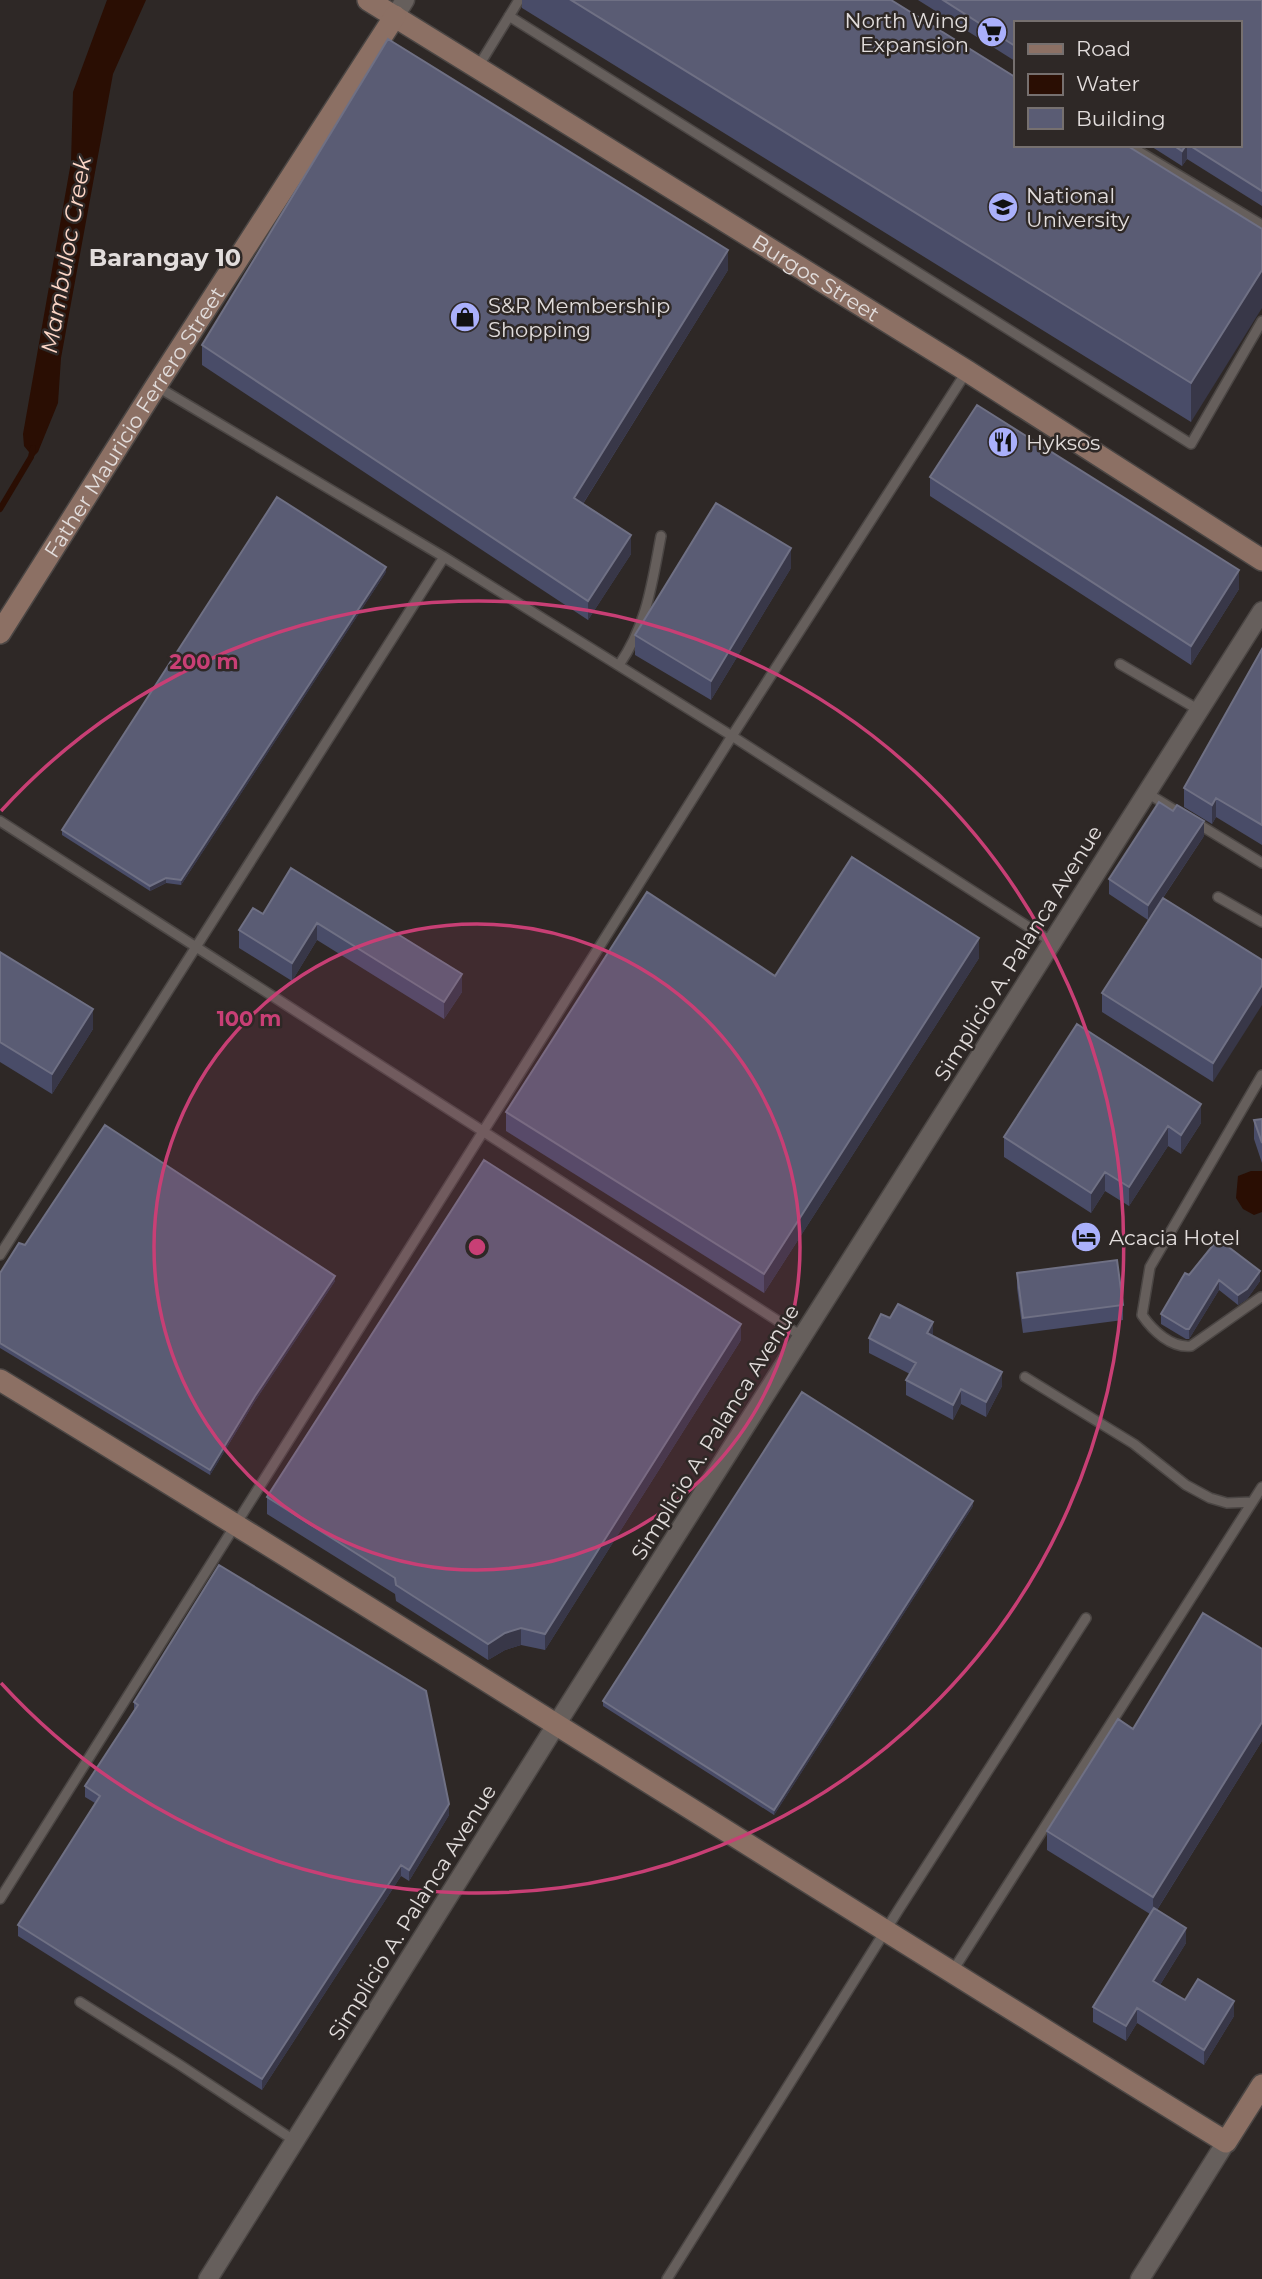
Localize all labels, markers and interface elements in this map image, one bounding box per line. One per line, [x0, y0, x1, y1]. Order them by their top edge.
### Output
place label: North Wing Expansion [845, 8, 969, 57]
supermarket icon: North Wing Expansion [975, 15, 1009, 49]
legend [1014, 21, 1241, 147]
text: Road [1076, 36, 1131, 61]
text: Water [1076, 71, 1140, 96]
text: Building [1076, 106, 1166, 131]
water label: Mambuloc Creek [35, 153, 97, 356]
place label: National University [1026, 183, 1130, 232]
school or university icon: National University [986, 190, 1020, 224]
street label: Burgos Street [748, 229, 884, 326]
district label: Barangay 10 [89, 243, 241, 272]
street label: Father Mauricio Ferrero Street [39, 282, 229, 562]
place label: S&R Membership Shopping [488, 293, 670, 342]
shop icon: S&R Membership Shopping [448, 300, 482, 334]
restaurant icon: Hyksos [986, 425, 1020, 459]
place label: Hyksos [1026, 430, 1100, 455]
text: 200 m [170, 649, 238, 674]
street label: Simplicio A. Palanca Avenue [929, 821, 1107, 1085]
text: 100 m [217, 1006, 281, 1031]
hotel icon: Acacia Hotel [1069, 1220, 1103, 1254]
place label: Acacia Hotel [1109, 1225, 1240, 1250]
centre of rings [465, 1235, 489, 1259]
street label: Simplicio A. Palanca Avenue [626, 1300, 804, 1564]
street label: Simplicio A. Palanca Avenue [323, 1780, 501, 2044]

